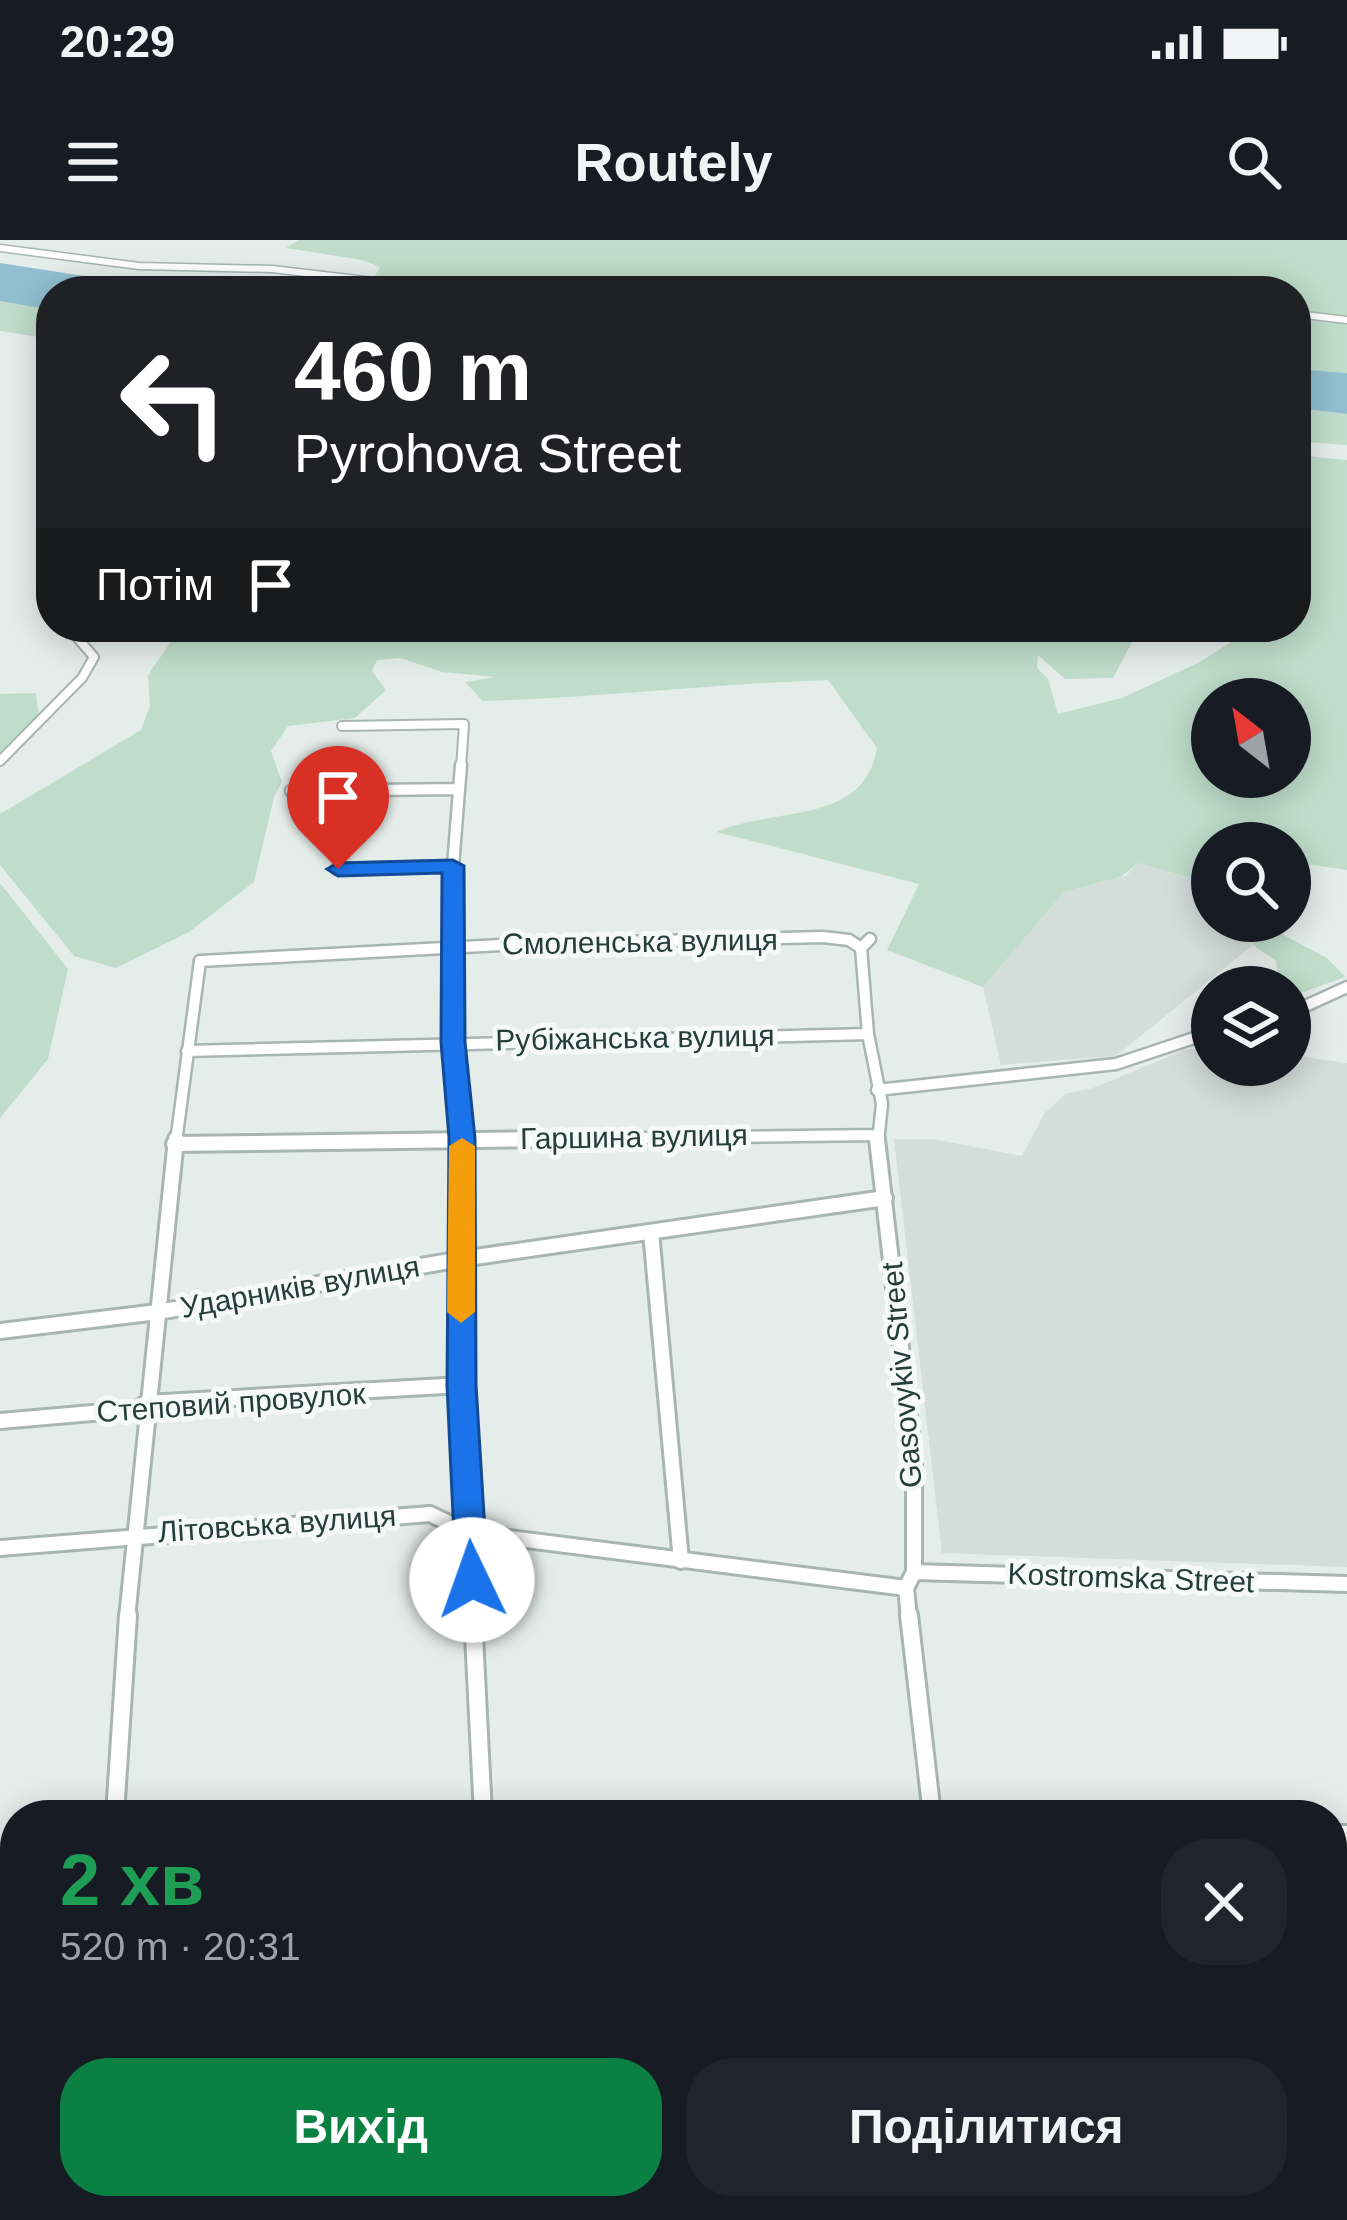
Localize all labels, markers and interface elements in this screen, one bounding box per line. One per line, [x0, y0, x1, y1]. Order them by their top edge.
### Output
text: 20:29 [60, 16, 175, 67]
icon: menu [60, 129, 126, 195]
icon: search [1221, 129, 1287, 195]
text: Routely [574, 132, 773, 192]
icon: left [96, 324, 252, 480]
text: 460 m [294, 324, 532, 418]
text: Pyrohova Street [294, 423, 681, 483]
icon: arrive [238, 552, 304, 618]
text: Потім [96, 559, 214, 610]
north arrow [1191, 678, 1311, 798]
map controls [1191, 678, 1311, 1086]
pin [287, 746, 389, 869]
icon: arrive [305, 764, 371, 830]
button: search [1191, 822, 1311, 942]
street label: Смоленська вулиця [502, 923, 778, 960]
button: layers [1191, 966, 1311, 1086]
street label: Рубіжанська вулиця [495, 1019, 775, 1056]
street label: Гаршина вулиця [520, 1118, 748, 1155]
street label: Ударників вулиця [178, 1249, 422, 1324]
street label: Gasovykiv Street [875, 1260, 928, 1489]
street label: Степовий провулок [95, 1377, 367, 1428]
street label: Літовська вулиця [157, 1499, 397, 1548]
position arrow [409, 1517, 535, 1643]
street label: Kostromska Street [1007, 1557, 1256, 1598]
button: close [1161, 1839, 1287, 1965]
text: 2 хв [60, 1840, 204, 1920]
text: 520 m · 20:31 [60, 1925, 301, 1968]
button: Вихід [60, 2058, 662, 2196]
button: Поділитися [686, 2058, 1287, 2196]

